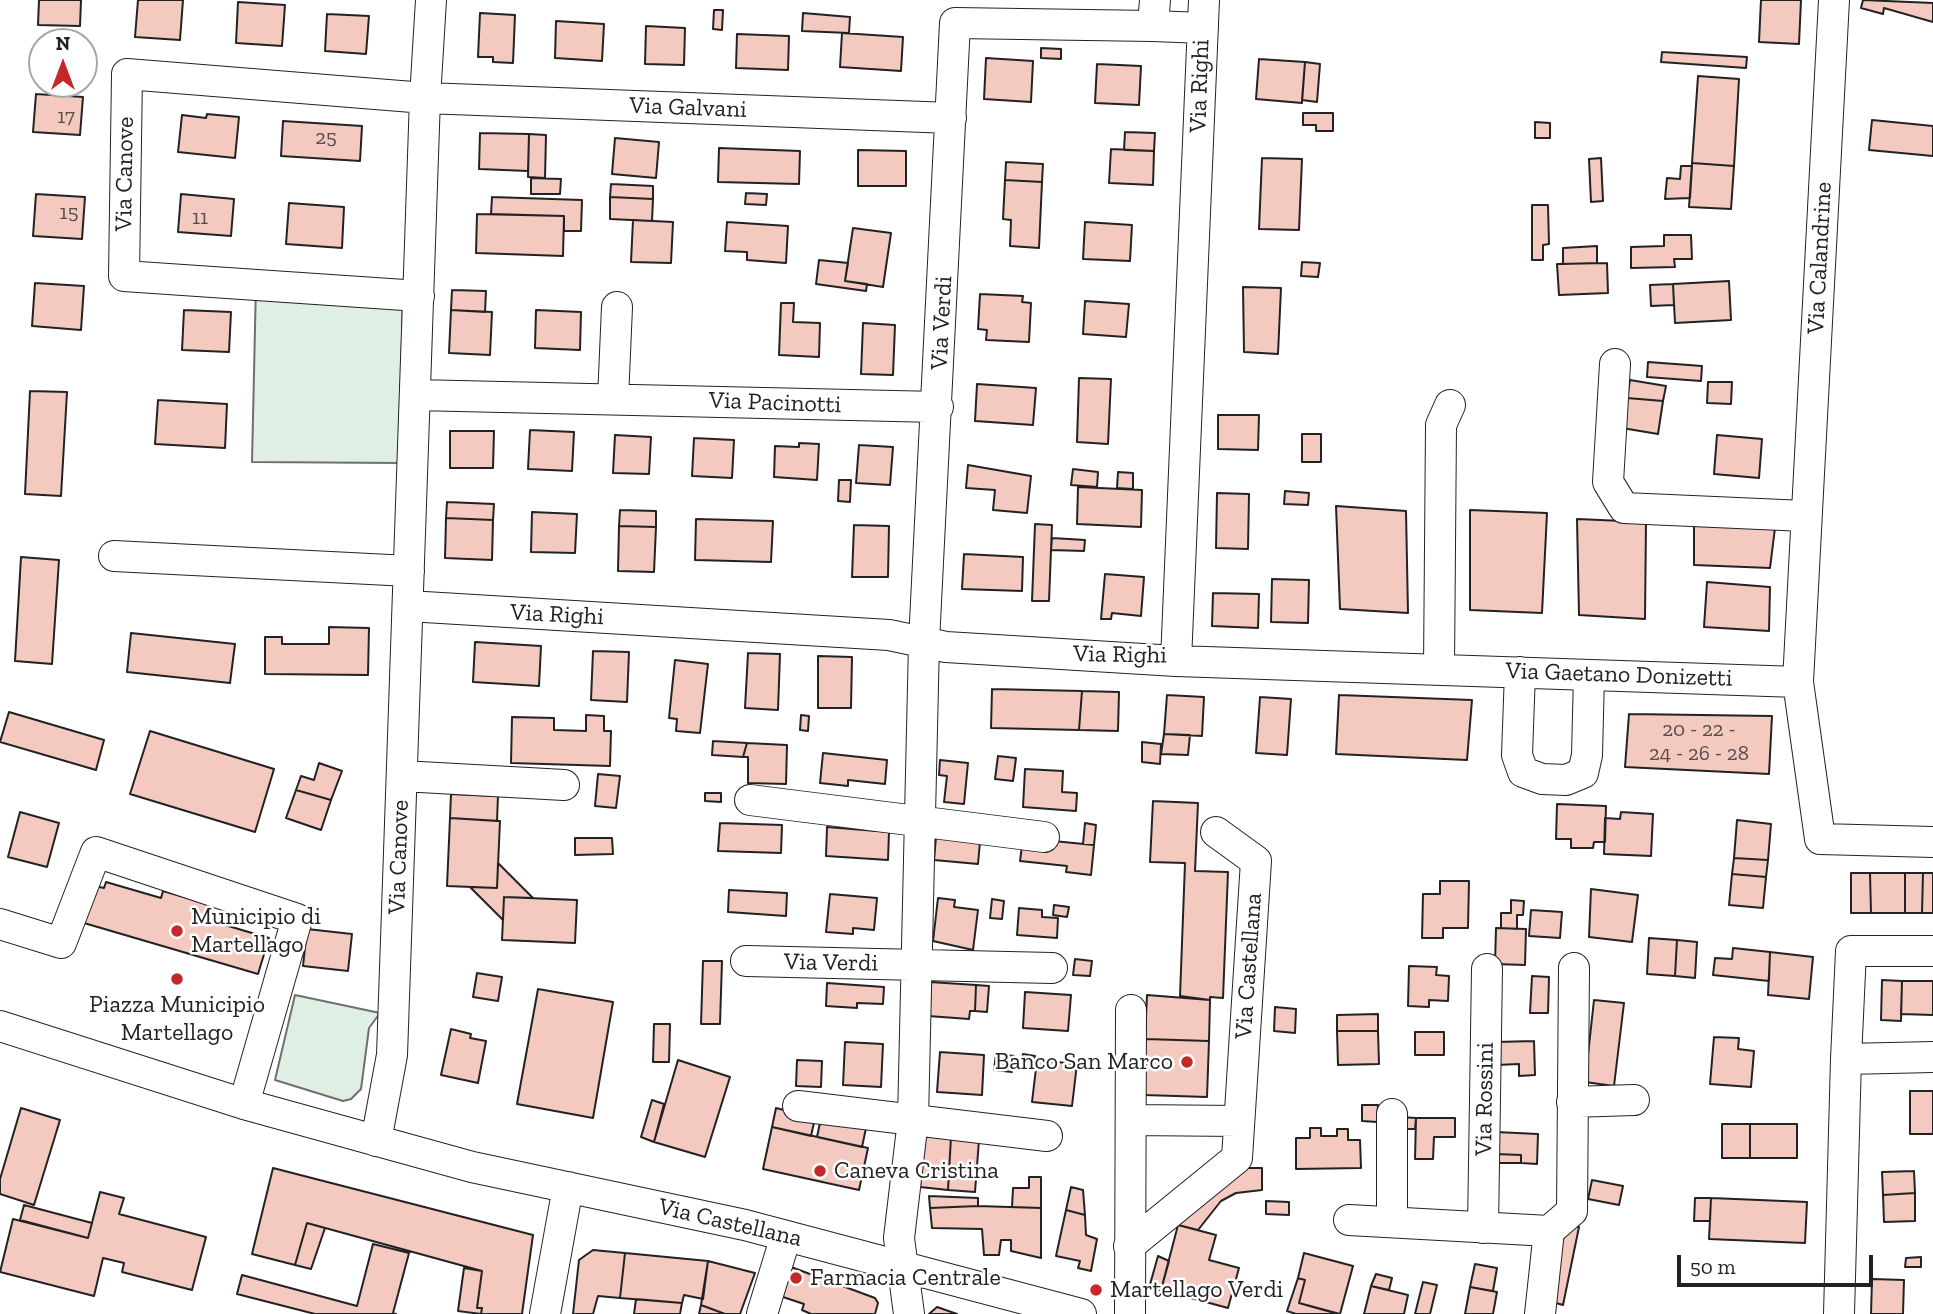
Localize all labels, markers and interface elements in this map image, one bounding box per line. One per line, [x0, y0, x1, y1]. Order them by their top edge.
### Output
north arrow [28, 28, 98, 98]
text: N [56, 32, 70, 55]
street label: Via Righi [1184, 39, 1216, 133]
street label: Via Galvani [629, 92, 747, 124]
house number: 17 [57, 104, 75, 130]
street label: Via Canove [110, 116, 140, 232]
house number: 25 [315, 125, 337, 151]
street label: Via Calandrine [1802, 181, 1838, 335]
house number: 15 [60, 200, 78, 226]
house number: 11 [192, 205, 208, 231]
street label: Via Verdi [925, 275, 959, 371]
street label: Via Pacinotti [708, 386, 842, 420]
street label: Via Righi [509, 598, 605, 632]
street label: Via Righi [1073, 640, 1167, 670]
street label: Via Gaetano Donizetti [1505, 657, 1733, 693]
house number: 20 - 22 - 24 - 26 - 28 [1649, 717, 1749, 767]
street label: Via Canove [383, 799, 415, 915]
street label: Via Castellana [1230, 892, 1268, 1040]
place label: Municipio di Martellago [191, 903, 321, 959]
marker: Municipio di Martellago [169, 923, 185, 939]
street label: Via Verdi [784, 948, 878, 978]
marker: Piazza Municipio Martellago [169, 971, 185, 987]
place label: Piazza Municipio Martellago [89, 991, 265, 1047]
street label: Via Rossini [1470, 1042, 1500, 1156]
place label: Banco San Marco [995, 1048, 1173, 1076]
marker: Banco San Marco [1179, 1054, 1195, 1070]
place label: Caneva Cristina [834, 1157, 999, 1185]
marker: Caneva Cristina [812, 1163, 828, 1179]
street label: Via Castellana [655, 1193, 805, 1253]
scale bar [1681, 1240, 1877, 1284]
text: 50 m [1690, 1254, 1736, 1279]
place label: Farmacia Centrale [810, 1264, 1001, 1292]
marker: Farmacia Centrale [788, 1270, 804, 1286]
place label: Martellago Verdi [1110, 1276, 1283, 1304]
marker: Martellago Verdi [1088, 1282, 1104, 1298]

